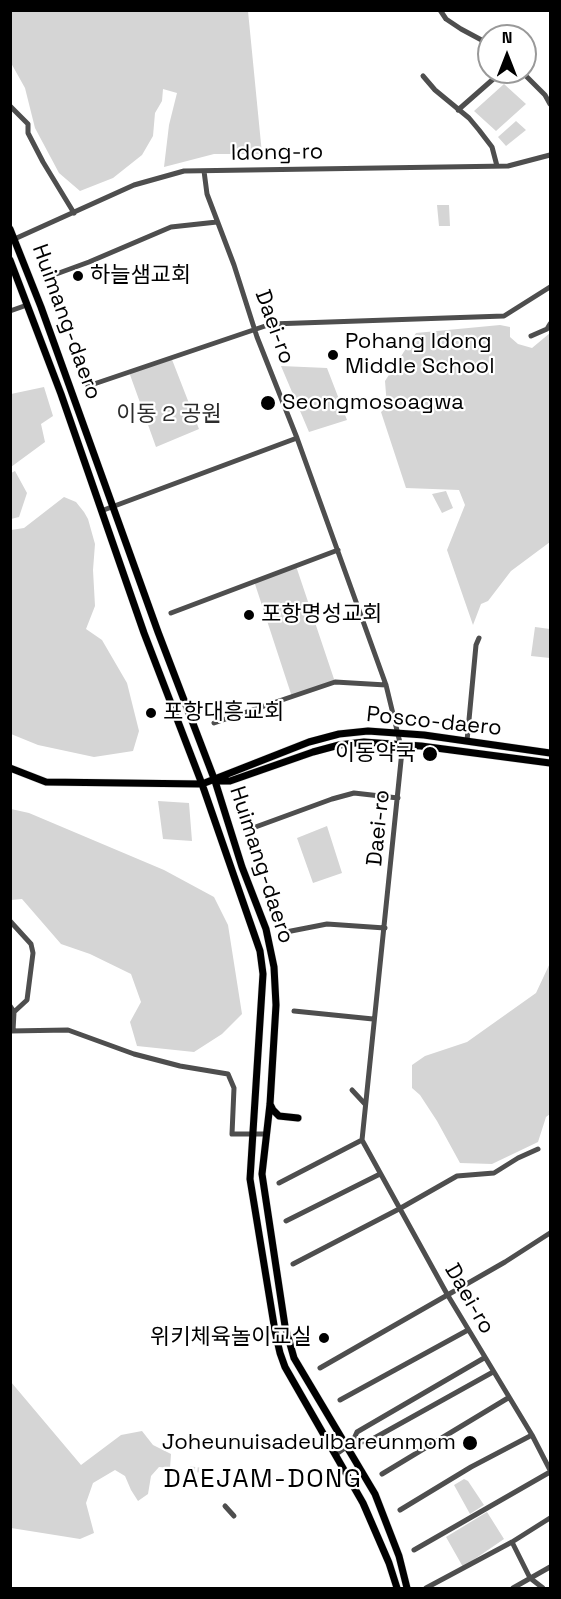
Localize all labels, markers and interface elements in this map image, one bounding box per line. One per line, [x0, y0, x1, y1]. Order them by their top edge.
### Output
north arrow [477, 24, 537, 84]
text: N [502, 27, 512, 48]
street label: Idong-ro [231, 139, 323, 167]
street label: Huimang-daero [26, 241, 106, 403]
place label: 하늘샘교회 [90, 263, 191, 289]
marker: 하늘샘교회 [71, 269, 85, 283]
street label: Daei-ro [248, 286, 300, 368]
place label: Pohang Idong Middle School [345, 329, 495, 380]
marker: Pohang Idong Middle School [326, 348, 340, 362]
place label: Seongmosoagwa [282, 390, 464, 416]
marker: Seongmosoagwa [259, 394, 277, 412]
park label: 이동 2 공원 [116, 402, 222, 428]
place label: 포항명성교회 [261, 602, 382, 628]
marker: 포항명성교회 [242, 608, 256, 622]
place label: 포항대흥교회 [163, 700, 284, 726]
street label: Posco-daero [365, 702, 503, 742]
marker: 포항대흥교회 [144, 706, 158, 720]
place label: 이동약국 [335, 741, 416, 767]
marker: 이동약국 [421, 745, 439, 763]
street label: Huimang-daero [223, 783, 299, 947]
street label: Daei-ro [362, 788, 396, 868]
street label: Daei-ro [438, 1259, 500, 1339]
place label: 위키체육놀이교실 [150, 1325, 312, 1351]
marker: 위키체육놀이교실 [317, 1331, 331, 1345]
place label: Joheunuisadeulbareunmom [162, 1430, 456, 1456]
marker: Joheunuisadeulbareunmom [461, 1434, 479, 1452]
district label: DAEJAM-DONG [164, 1464, 362, 1496]

